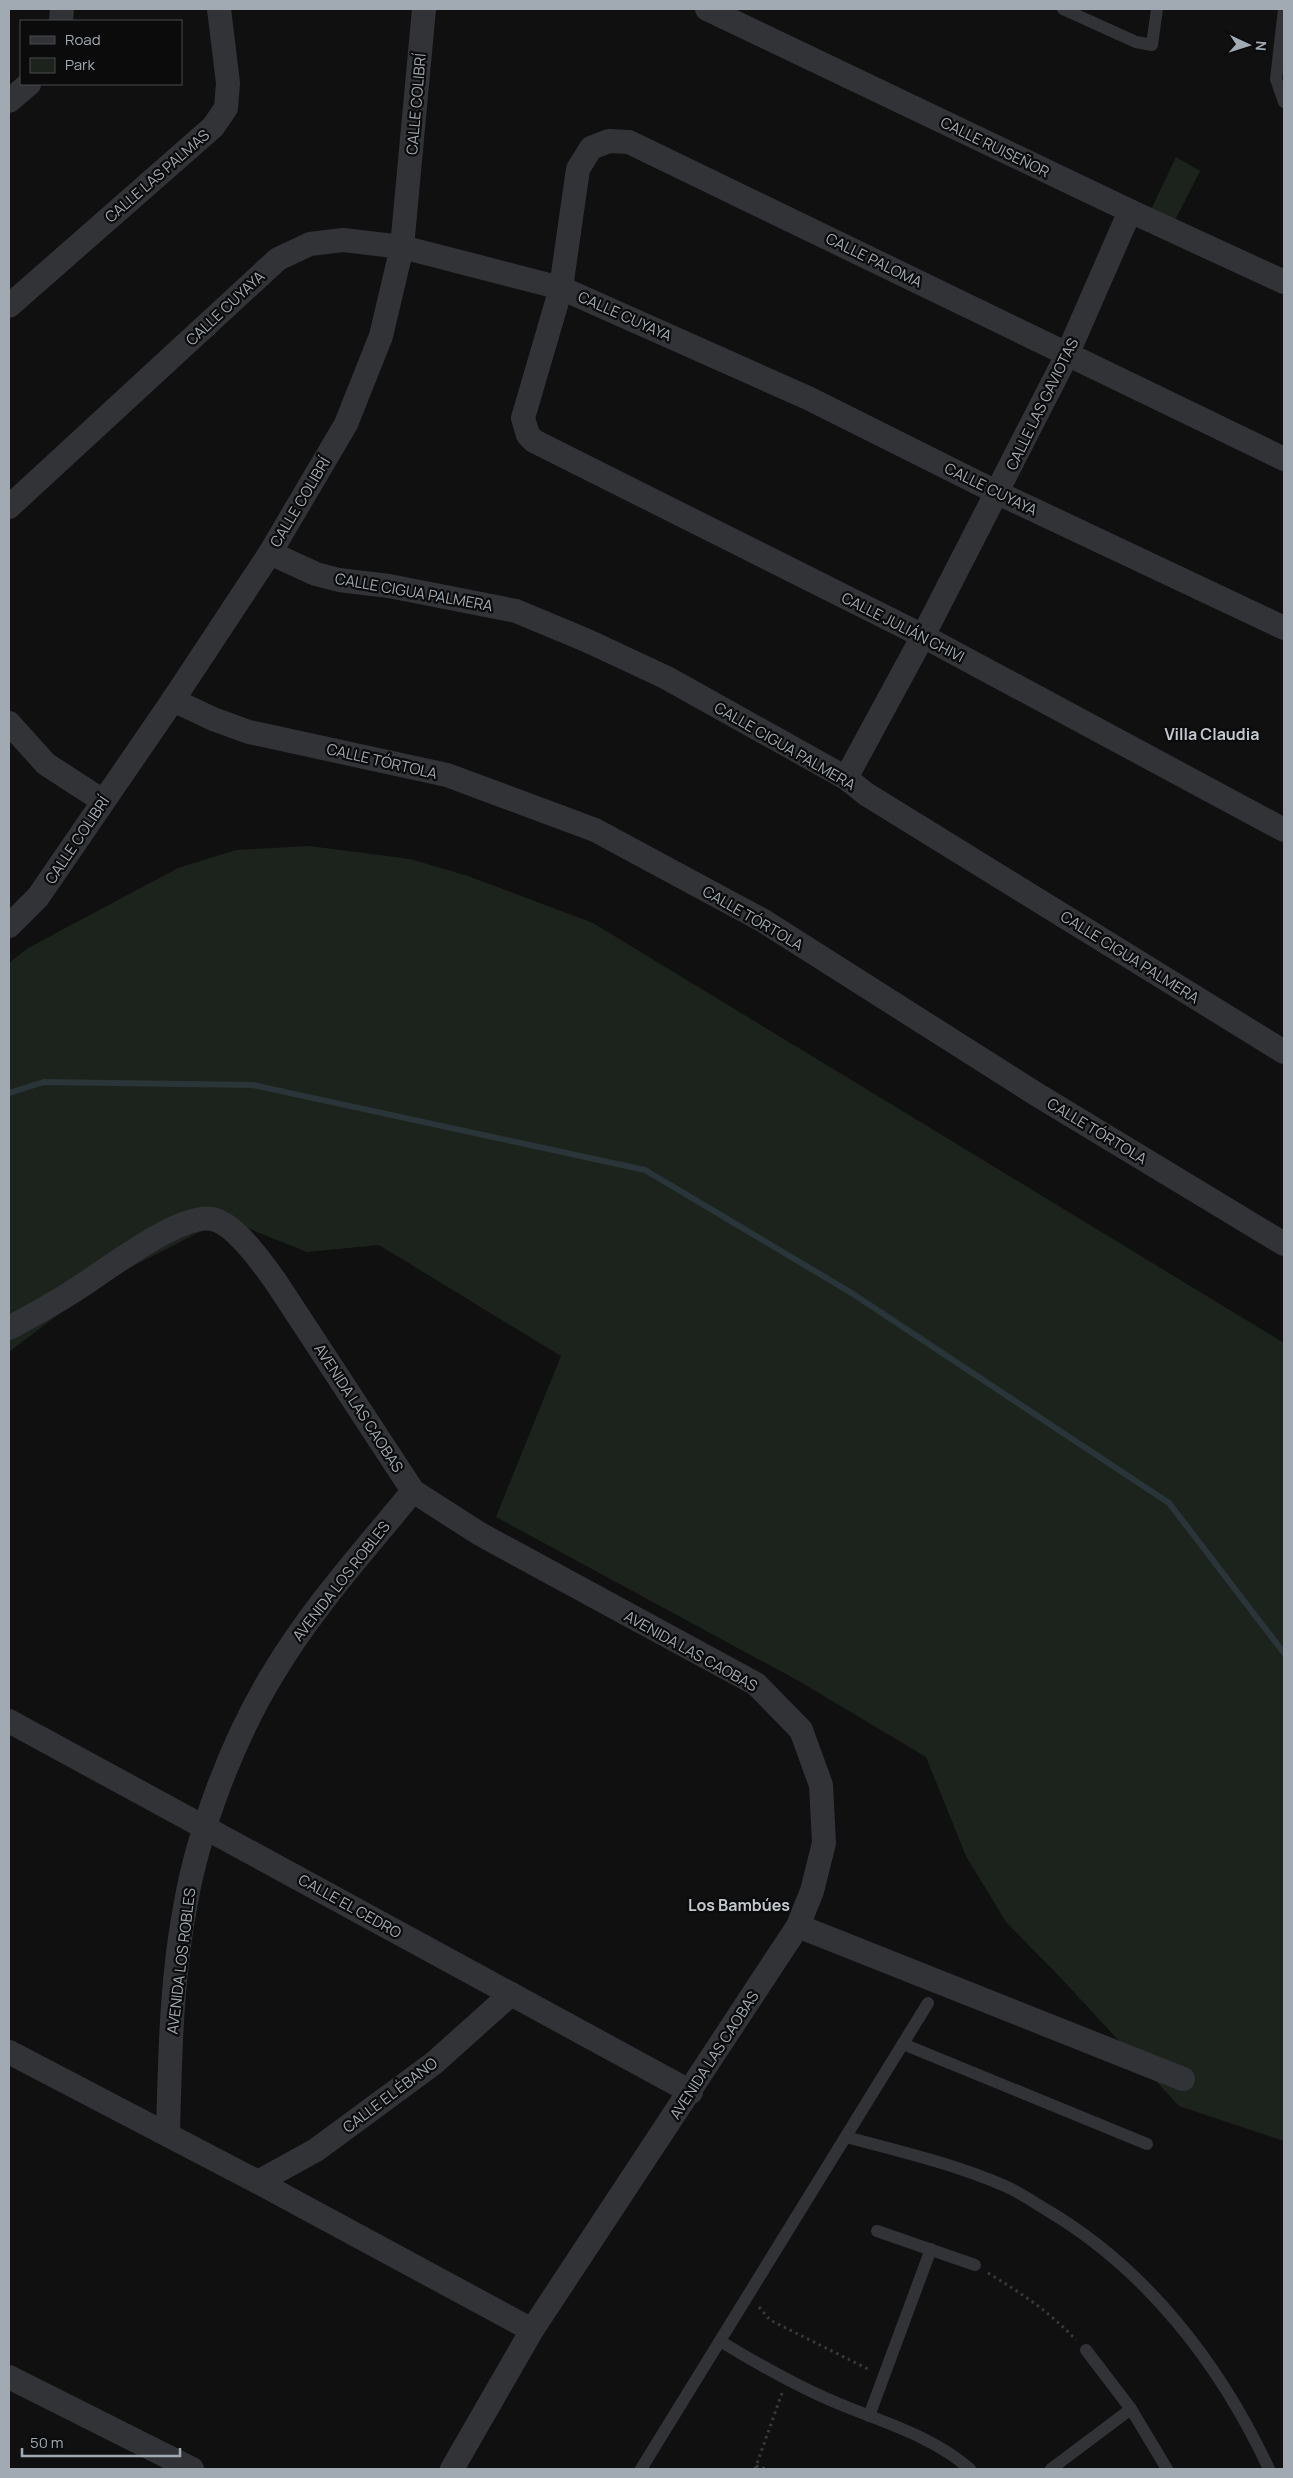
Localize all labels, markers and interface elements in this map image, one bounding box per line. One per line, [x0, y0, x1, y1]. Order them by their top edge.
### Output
legend [20, 20, 182, 85]
north arrow [1223, 20, 1273, 70]
text: Road [65, 29, 101, 50]
text: N [1252, 40, 1271, 52]
street label: CALLE COLIBRÍ [401, 52, 431, 156]
text: Park [65, 54, 95, 75]
street label: CALLE RUISEÑOR [937, 112, 1053, 182]
street label: CALLE LAS PALMAS [100, 125, 214, 227]
street label: CALLE PALOMA [822, 228, 926, 293]
street label: CALLE CUYAYA [181, 266, 269, 350]
street label: CALLE CUYAYA [575, 286, 676, 346]
street label: CALLE LAS GAVIOTAS [1001, 334, 1083, 474]
street label: CALLE COLIBRÍ [265, 453, 335, 551]
street label: CALLE CUYAYA [941, 457, 1041, 521]
street label: CALLE CIGUA PALMERA [333, 568, 495, 616]
street label: CALLE JULIÁN CHIVI [838, 587, 968, 667]
street label: CALLE CIGUA PALMERA [711, 697, 860, 795]
district label: Villa Claudia [1165, 723, 1259, 745]
street label: CALLE TÓRTOLA [325, 738, 440, 784]
street label: CALLE COLIBRÍ [40, 792, 114, 888]
street label: CALLE TÓRTOLA [699, 881, 808, 956]
street label: CALLE CIGUA PALMERA [1057, 906, 1204, 1009]
street label: CALLE TÓRTOLA [1043, 1093, 1151, 1169]
street label: AVENIDA LAS CAOBAS [310, 1340, 408, 1476]
street label: AVENIDA LOS ROBLES [287, 1517, 395, 1645]
street label: AVENIDA LAS CAOBAS [621, 1606, 761, 1696]
street label: CALLE EL CEDRO [295, 1869, 405, 1943]
street label: AVENIDA LOS ROBLES [162, 1887, 200, 2035]
district label: Los Bambúes [688, 1894, 790, 1916]
street label: AVENIDA LAS CAOBAS [665, 1987, 763, 2123]
street label: CALLE EL ÉBANO [338, 2052, 442, 2138]
scale bar [22, 2426, 180, 2458]
text: 50 m [30, 2432, 64, 2453]

